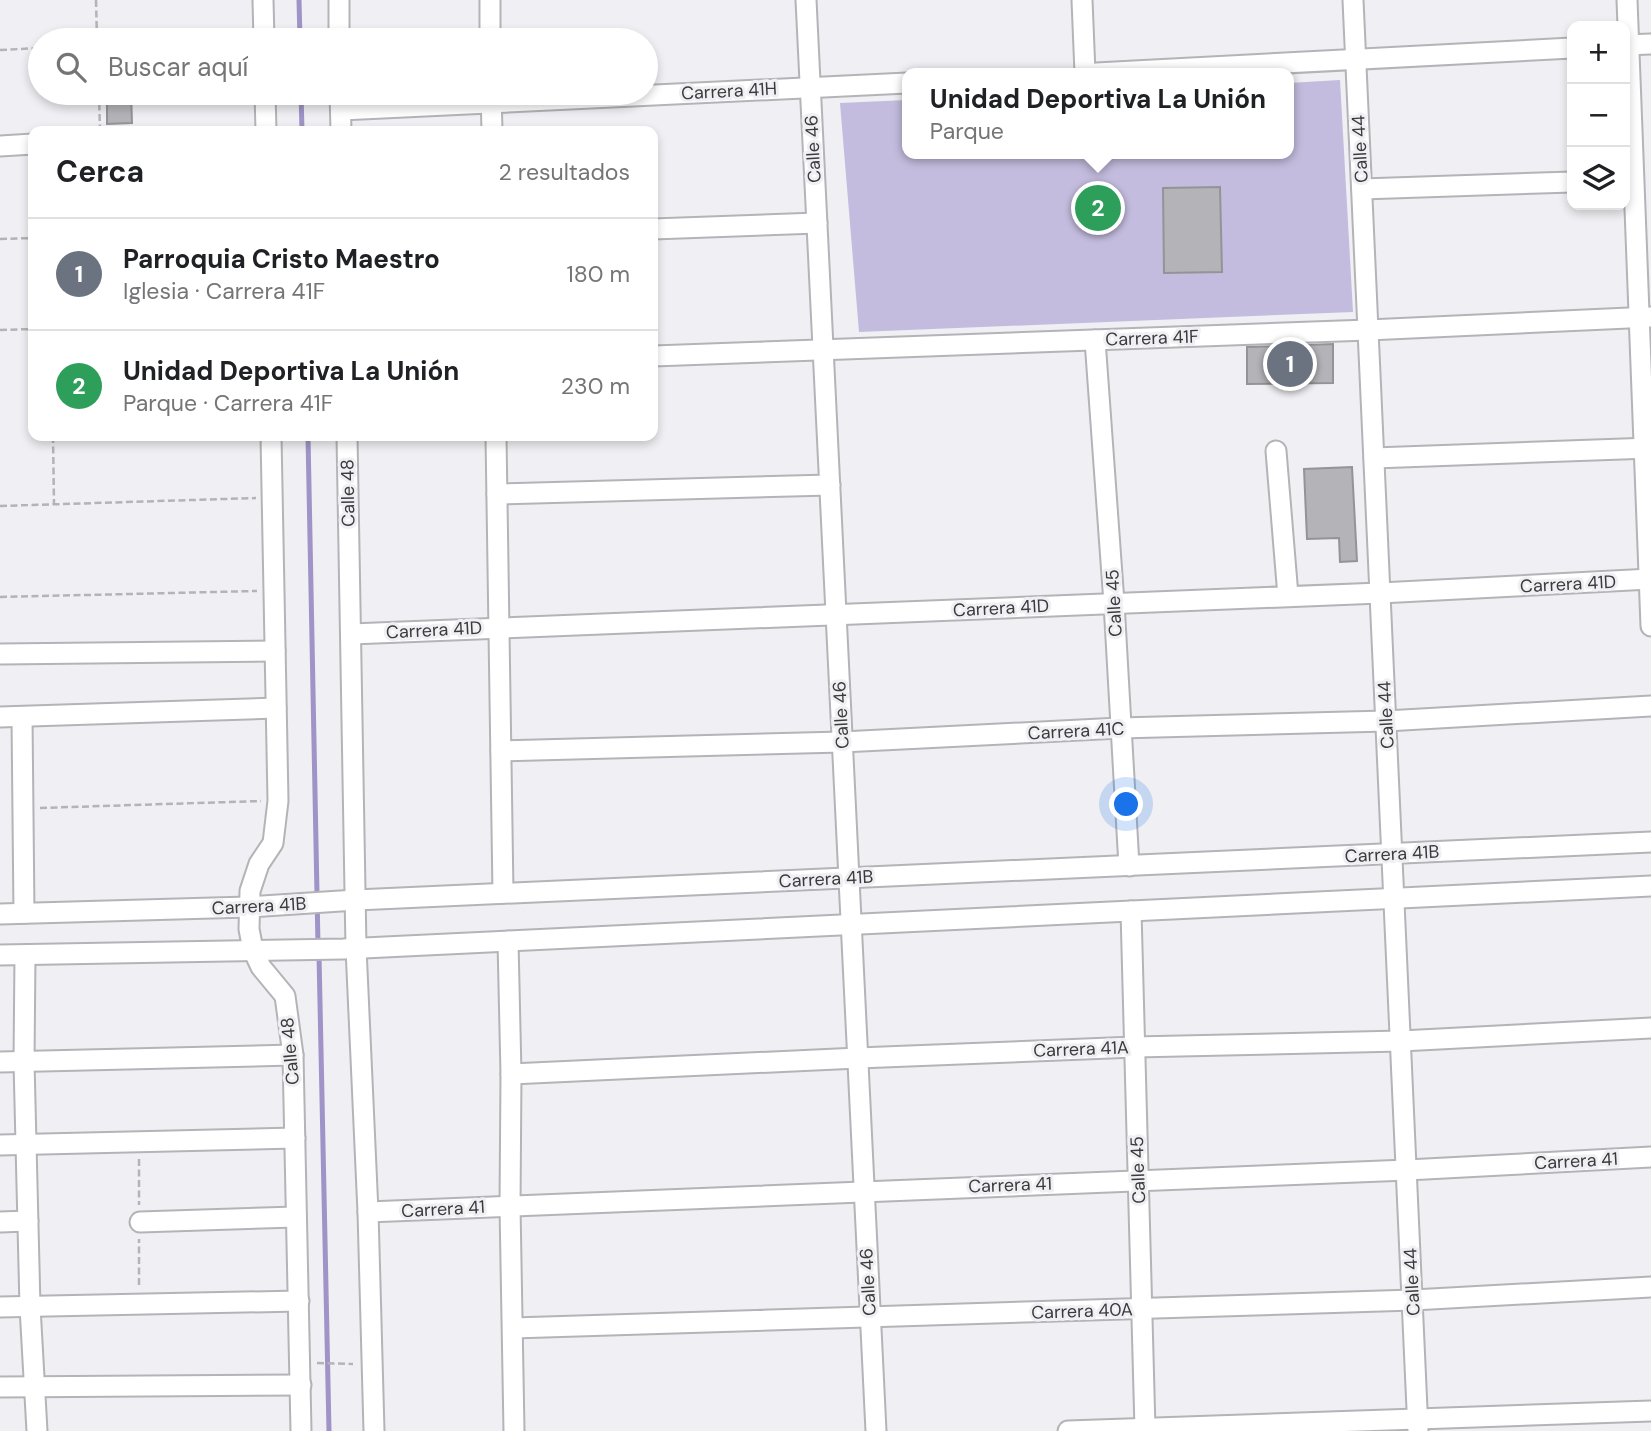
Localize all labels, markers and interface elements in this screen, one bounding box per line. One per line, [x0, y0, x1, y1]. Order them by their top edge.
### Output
map controls [1567, 21, 1630, 210]
button: + [1567, 21, 1630, 84]
search box [28, 28, 658, 105]
icon: search [52, 48, 90, 86]
text: Buscar aquí [108, 50, 248, 84]
popup [902, 68, 1294, 159]
street label: Carrera 41H [680, 77, 778, 105]
text: Unidad Deportiva La Unión [930, 82, 1266, 116]
button: − [1567, 84, 1630, 147]
street label: Calle 46 [799, 114, 827, 184]
street label: Calle 44 [1346, 115, 1374, 183]
text: Parque [930, 116, 1004, 146]
button: layers [1567, 147, 1630, 210]
text: Cerca [56, 152, 144, 191]
text: 2 resultados [499, 157, 630, 187]
pin: 2 [1075, 182, 1121, 234]
text: Parroquia Cristo Maestro [123, 242, 440, 276]
text: 1 [75, 259, 83, 289]
text: 180 m [566, 259, 630, 289]
text: Iglesia · Carrera 41F [123, 276, 325, 306]
street label: Carrera 41F [1105, 324, 1199, 352]
pin: 1 [1267, 338, 1313, 390]
text: Unidad Deportiva La Unión [123, 354, 459, 388]
text: 2 [72, 371, 86, 401]
text: 230 m [561, 371, 630, 401]
text: Parque · Carrera 41F [123, 388, 333, 418]
street label: Calle 48 [335, 459, 361, 527]
street label: Calle 45 [1100, 569, 1128, 637]
street label: Carrera 41D [1519, 570, 1617, 598]
street label: Carrera 41D [952, 594, 1050, 622]
street label: Carrera 41D [385, 616, 483, 644]
street label: Calle 46 [827, 680, 855, 750]
street label: Calle 44 [1372, 681, 1400, 749]
street label: Carrera 41C [1027, 716, 1125, 746]
your location [1109, 787, 1143, 821]
street label: Carrera 41B [1344, 840, 1440, 868]
street label: Carrera 41B [778, 865, 874, 893]
street label: Carrera 41B [211, 892, 307, 920]
street label: Calle 48 [275, 1016, 305, 1086]
street label: Carrera 41A [1033, 1035, 1129, 1063]
street label: Calle 45 [1125, 1136, 1151, 1204]
street label: Carrera 41 [1534, 1147, 1618, 1175]
street label: Carrera 41 [968, 1172, 1052, 1198]
street label: Carrera 41 [401, 1195, 485, 1223]
street label: Calle 46 [854, 1247, 882, 1317]
street label: Calle 44 [1398, 1248, 1426, 1316]
street label: Carrera 40A [1031, 1297, 1133, 1325]

